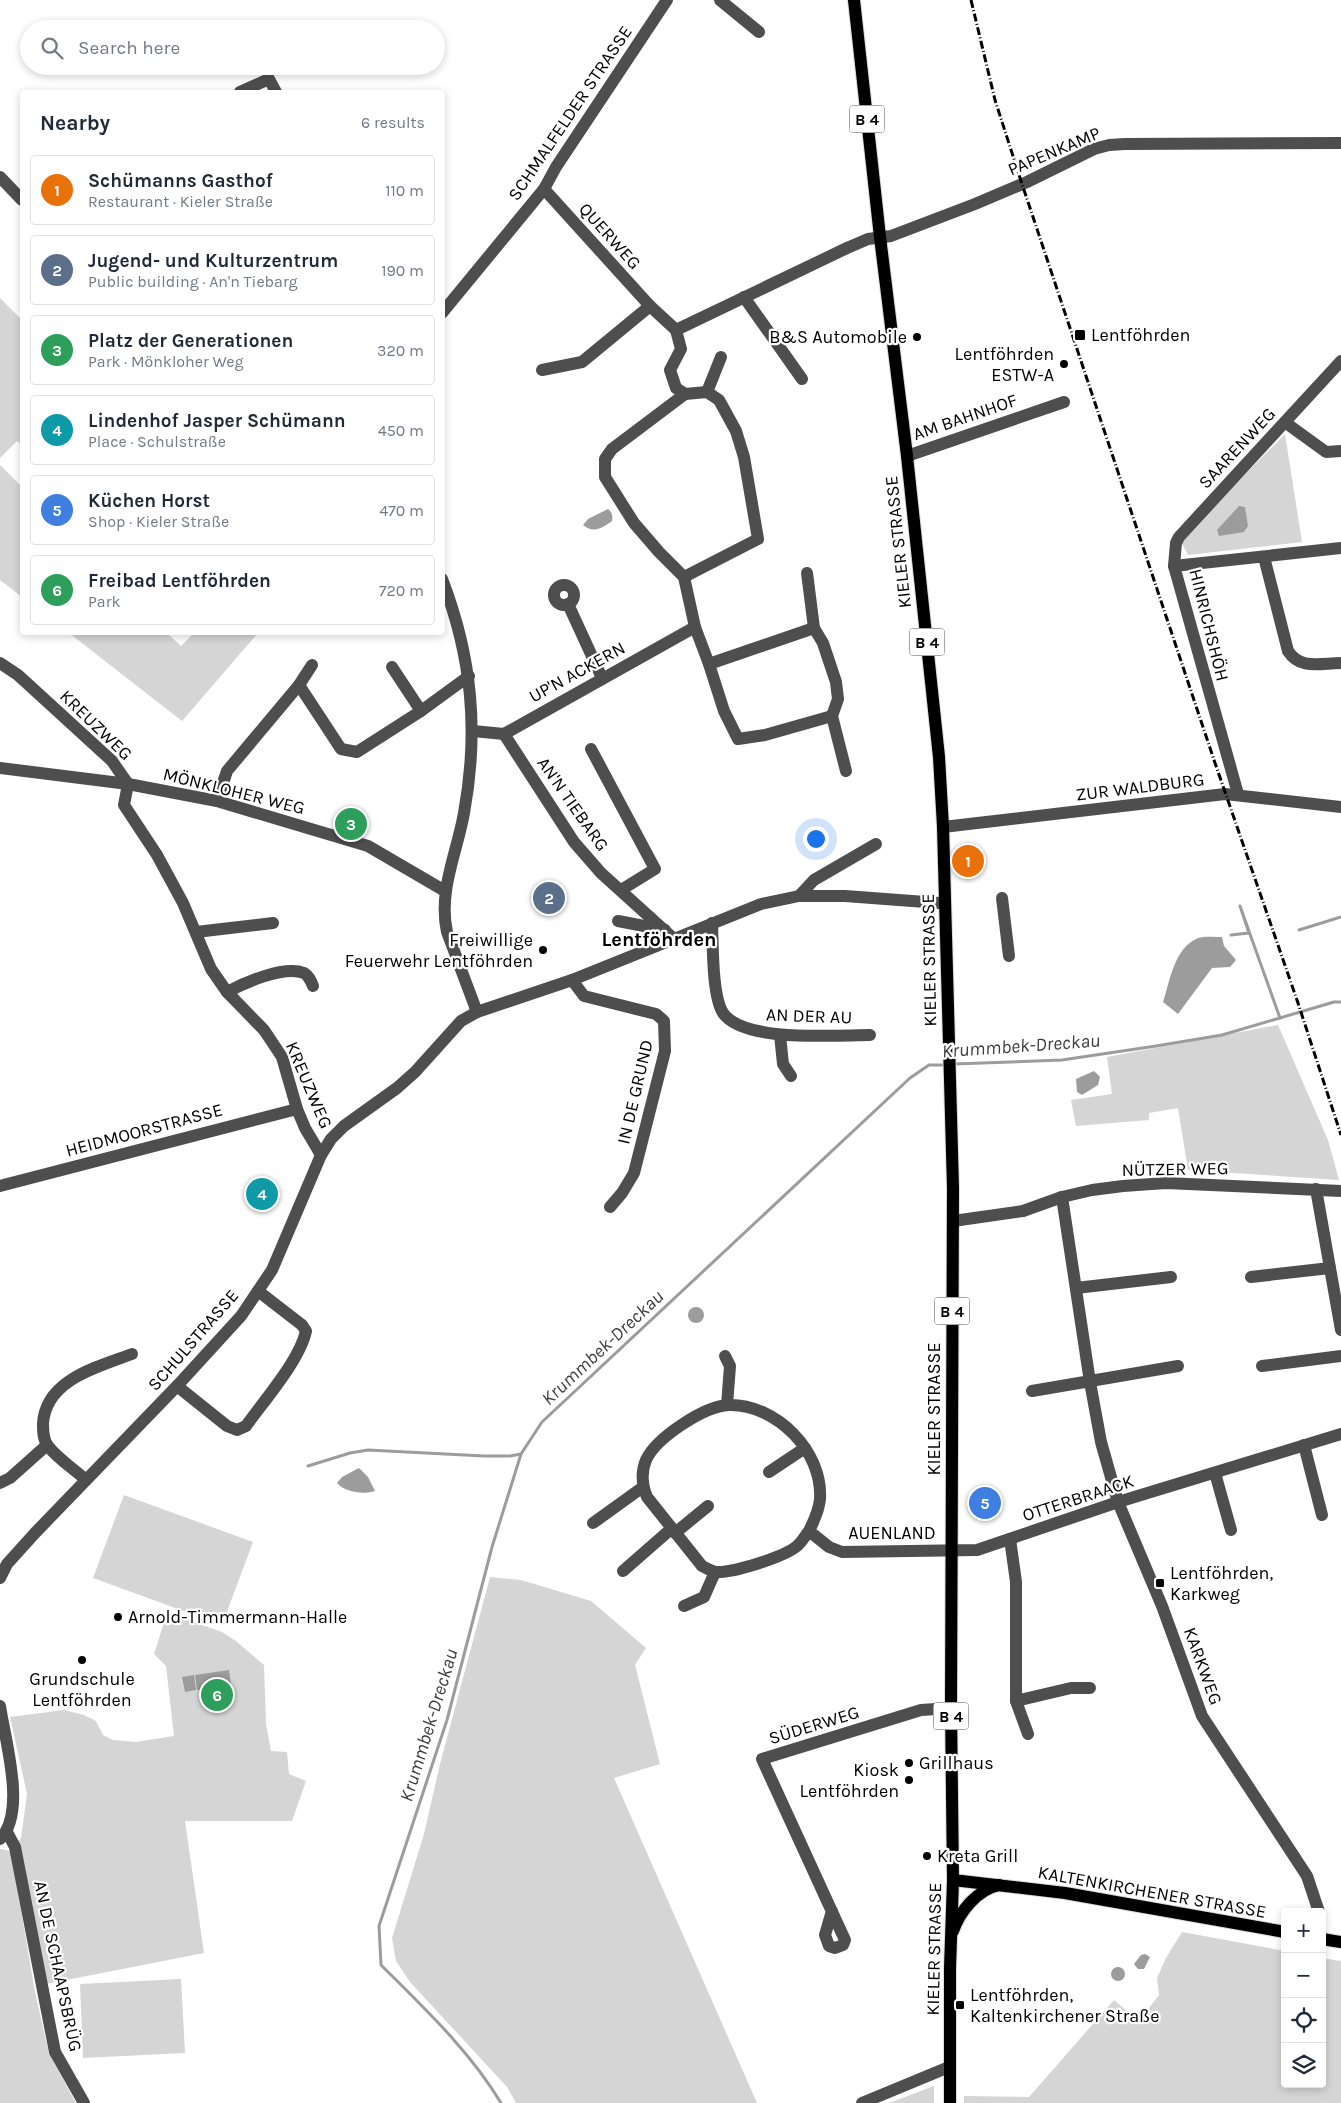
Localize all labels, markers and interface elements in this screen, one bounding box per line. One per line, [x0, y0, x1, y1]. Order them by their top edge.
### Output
search box [20, 20, 445, 75]
street label: SCHMALFELDER STRASSE [503, 21, 637, 205]
icon: search [38, 34, 66, 62]
text: Search here [78, 37, 180, 59]
road number: B 4 [850, 106, 884, 132]
text: Nearby [40, 111, 110, 135]
text: 6 results [361, 113, 425, 132]
street label: PAPENKAMP [1004, 122, 1104, 180]
text: Schümanns Gasthof [88, 170, 273, 192]
text: 1 [54, 181, 60, 200]
text: 110 m [385, 181, 424, 200]
text: Restaurant · Kieler Straße [88, 192, 273, 211]
street label: QUERWEG [574, 198, 646, 274]
text: Jugend- und Kulturzentrum [88, 250, 338, 272]
text: 2 [52, 261, 62, 280]
text: 190 m [381, 261, 424, 280]
text: Public building · An'n Tiebarg [88, 272, 297, 291]
place label: Lentföhrden [1091, 324, 1190, 346]
place label: B&S Automobile [769, 326, 907, 348]
marker: Lentföhrden [1073, 328, 1087, 342]
text: Platz der Generationen [88, 330, 293, 352]
marker: B&S Automobile [911, 331, 923, 343]
text: 3 [52, 341, 62, 360]
text: 320 m [377, 341, 424, 360]
place label: Lentföhrden ESTW-A [955, 343, 1054, 386]
text: Park · Mönkloher Weg [88, 352, 244, 371]
marker: Lentföhrden ESTW-A [1058, 358, 1070, 370]
street label: AM BAHNHOF [910, 389, 1020, 445]
street label: SAARENWEG [1194, 403, 1280, 493]
text: Lindenhof Jasper Schümann [88, 410, 346, 432]
text: 4 [52, 421, 62, 440]
text: 450 m [378, 421, 424, 440]
text: Place · Schulstraße [88, 432, 226, 451]
street label: KIELER STRASSE [880, 475, 916, 609]
text: Küchen Horst [88, 490, 210, 512]
text: 5 [52, 501, 62, 520]
text: 470 m [379, 501, 424, 520]
text: Shop · Kieler Straße [88, 512, 229, 531]
street label: HINRICHSHÖH [1184, 567, 1234, 683]
text: Freibad Lentföhrden [88, 570, 271, 592]
text: 6 [52, 581, 62, 600]
text: 720 m [379, 581, 424, 600]
text: Park [88, 592, 120, 611]
road number: B 4 [910, 628, 944, 656]
street label: UP'N ACKERN [525, 637, 629, 707]
street label: KREUZWEG [55, 685, 137, 765]
street label: AN'N TIEBARG [532, 753, 614, 855]
street label: MÖNKLOHER WEG [161, 763, 307, 819]
street label: ZUR WALDBURG [1074, 768, 1206, 806]
pin: 3 [335, 805, 367, 843]
your location [803, 826, 829, 852]
pin: 1 [952, 842, 984, 880]
pin: 2 [533, 879, 565, 917]
street label: KIELER STRASSE [917, 893, 941, 1027]
district label: Lentföhrden [601, 928, 717, 951]
place label: Freiwillige Feuerwehr Lentföhrden [345, 929, 533, 972]
marker: Freiwillige Feuerwehr Lentföhrden [537, 944, 549, 956]
street label: AN DER AU [765, 1004, 853, 1028]
water label: Krummbek-Dreckau [941, 1029, 1101, 1063]
street label: KREUZWEG [281, 1038, 337, 1132]
street label: IN DE GRUND [612, 1038, 658, 1146]
street label: HEIDMOORSTRASSE [63, 1098, 225, 1162]
street label: NÜTZER WEG [1121, 1157, 1229, 1181]
pin: 4 [246, 1175, 278, 1213]
street label: SCHULSTRASSE [143, 1285, 243, 1395]
water label: Krummbek-Dreckau [537, 1286, 668, 1410]
road number: B 4 [934, 1298, 970, 1324]
street label: KIELER STRASSE [923, 1342, 945, 1476]
street label: OTTERBRAACK [1020, 1470, 1136, 1526]
pin: 5 [969, 1484, 1001, 1522]
street label: AUENLAND [848, 1522, 936, 1544]
place label: Lentföhrden, Karkweg [1170, 1562, 1273, 1605]
marker: Lentföhrden, Karkweg [1154, 1577, 1166, 1589]
place label: Arnold-Timmermann-Halle [128, 1606, 347, 1628]
marker: Arnold-Timmermann-Halle [112, 1611, 124, 1623]
street label: KARKWEG [1179, 1624, 1227, 1708]
water label: Krummbek-Dreckau [395, 1646, 463, 1804]
marker: Grundschule Lentföhrden [76, 1654, 88, 1666]
place label: Grundschule Lentföhrden [29, 1668, 135, 1711]
pin: 6 [201, 1676, 233, 1714]
street label: SÜDERWEG [766, 1701, 862, 1749]
road number: B 4 [934, 1702, 968, 1730]
place label: Grillhaus [919, 1752, 994, 1774]
marker: Grillhaus [903, 1757, 915, 1769]
place label: Kiosk Lentföhrden [800, 1759, 899, 1802]
marker: Kiosk Lentföhrden [903, 1774, 915, 1786]
place label: Kreta Grill [937, 1845, 1018, 1867]
marker: Kreta Grill [921, 1850, 933, 1862]
street label: KALTENKIRCHENER STRASSE [1036, 1861, 1268, 1923]
street label: AN DE SCHAAPSBRÜG [29, 1878, 87, 2054]
street label: KIELER STRASSE [922, 1882, 946, 2016]
map controls [1281, 1908, 1326, 2088]
button: + [1281, 1908, 1326, 1953]
button: − [1281, 1953, 1326, 1998]
place label: Lentföhrden, Kaltenkirchener Straße [970, 1984, 1159, 2027]
button: locate [1281, 1998, 1326, 2043]
marker: Lentföhrden, Kaltenkirchener Straße [954, 1999, 966, 2011]
button: layers [1281, 2043, 1326, 2088]

